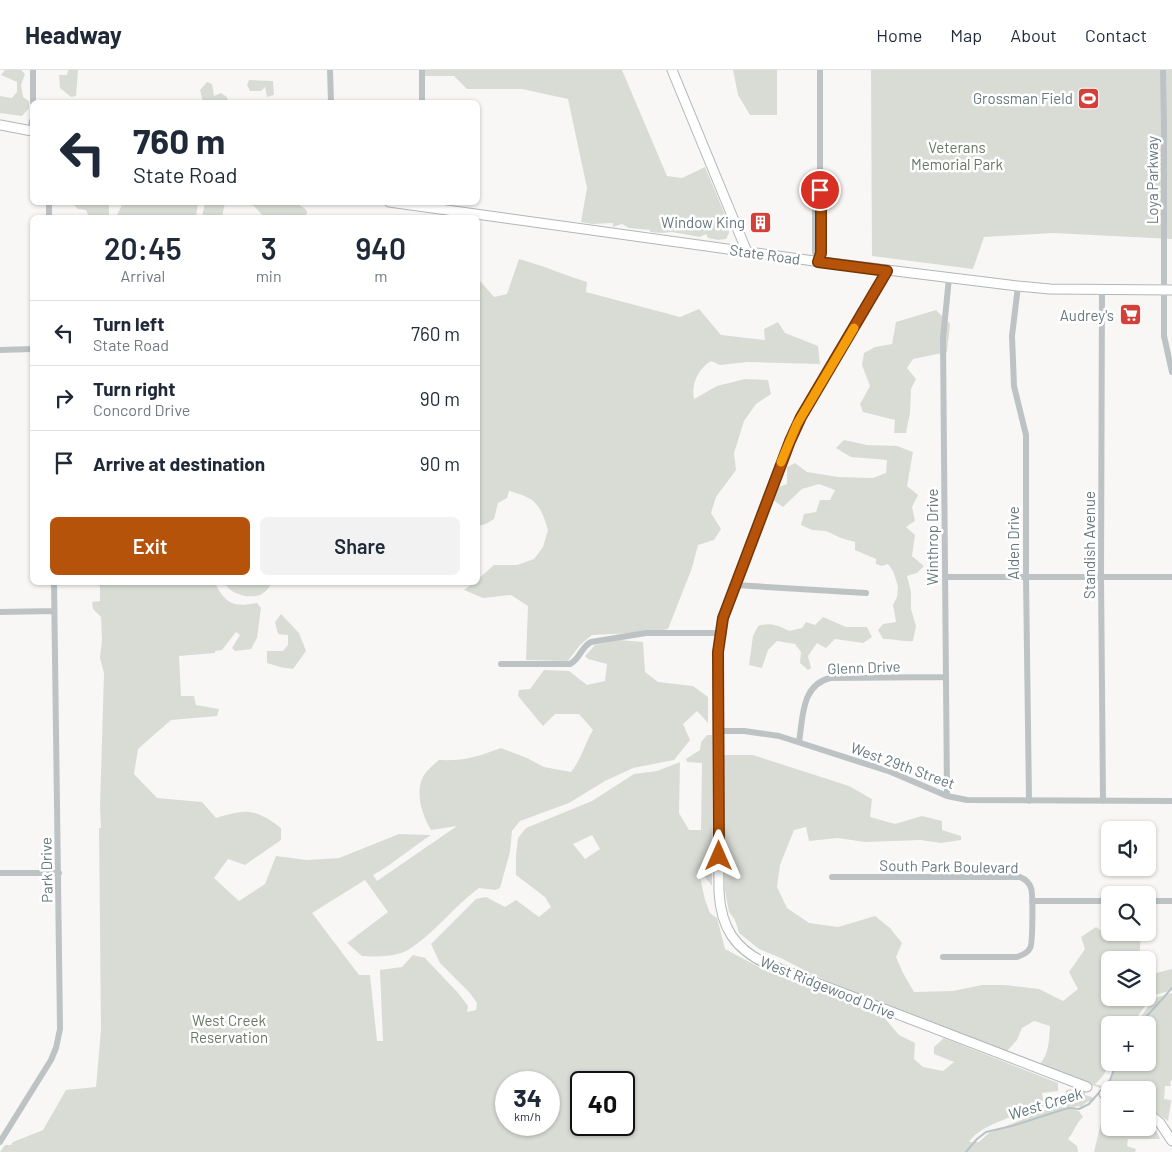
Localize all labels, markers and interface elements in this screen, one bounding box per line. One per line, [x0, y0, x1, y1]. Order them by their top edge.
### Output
text: Headway [25, 20, 122, 49]
text: Home [876, 24, 922, 46]
text: Map [950, 24, 982, 46]
text: About [1010, 24, 1057, 46]
text: Contact [1085, 24, 1147, 46]
sports icon: Grossman Field [1077, 86, 1101, 110]
place label: Grossman Field [973, 89, 1073, 107]
text: 760 m [133, 119, 225, 161]
icon: left [50, 120, 115, 185]
street label: Loya Parkway [1143, 136, 1161, 224]
park label: Veterans Memorial Park [911, 138, 1004, 173]
text: State Road [133, 161, 237, 187]
pin [799, 169, 841, 211]
icon: arrive [806, 176, 834, 204]
building icon: Window King [749, 210, 773, 234]
place label: Window King [661, 213, 745, 231]
text: 20:45 [104, 230, 182, 266]
text: 3 [261, 230, 277, 266]
text: 940 [356, 230, 406, 266]
street label: State Road [728, 240, 802, 268]
text: Arrival [120, 266, 165, 285]
text: min [256, 266, 282, 285]
text: m [374, 266, 387, 285]
supermarket icon: Audrey's [1118, 303, 1142, 327]
place label: Audrey's [1060, 306, 1114, 324]
text: Turn left [93, 312, 164, 335]
icon: left [50, 319, 78, 347]
text: 760 m [411, 322, 460, 345]
text: State Road [93, 335, 169, 354]
text: Turn right [93, 377, 175, 400]
icon: right [50, 384, 78, 412]
text: 90 m [420, 387, 460, 410]
text: Concord Drive [93, 400, 190, 419]
icon: arrive [50, 449, 78, 477]
text: Arrive at destination [93, 452, 265, 475]
text: 90 m [420, 452, 460, 475]
street label: Winthrop Drive [923, 489, 941, 585]
street label: Standish Avenue [1080, 491, 1098, 599]
street label: Alden Drive [1004, 506, 1022, 580]
button: Exit [50, 517, 250, 575]
button: Share [260, 517, 460, 575]
street label: Glenn Drive [827, 657, 901, 677]
street label: West 29th Street [849, 738, 957, 792]
map controls [1101, 821, 1156, 1136]
button: sound [1101, 821, 1156, 876]
position arrow [692, 829, 744, 881]
street label: Park Drive [36, 837, 56, 903]
street label: South Park Boulevard [879, 856, 1019, 876]
button: search [1101, 886, 1156, 941]
button: layers [1101, 951, 1156, 1006]
street label: West Ridgewood Drive [758, 952, 898, 1022]
park label: West Creek Reservation [190, 1011, 268, 1046]
button: + [1101, 1016, 1156, 1071]
speed limit sign: 40 [570, 1071, 635, 1136]
button: − [1101, 1081, 1156, 1136]
text: 34 [513, 1082, 542, 1112]
water label: West Creek [1006, 1083, 1085, 1123]
text: km/h [514, 1109, 541, 1123]

